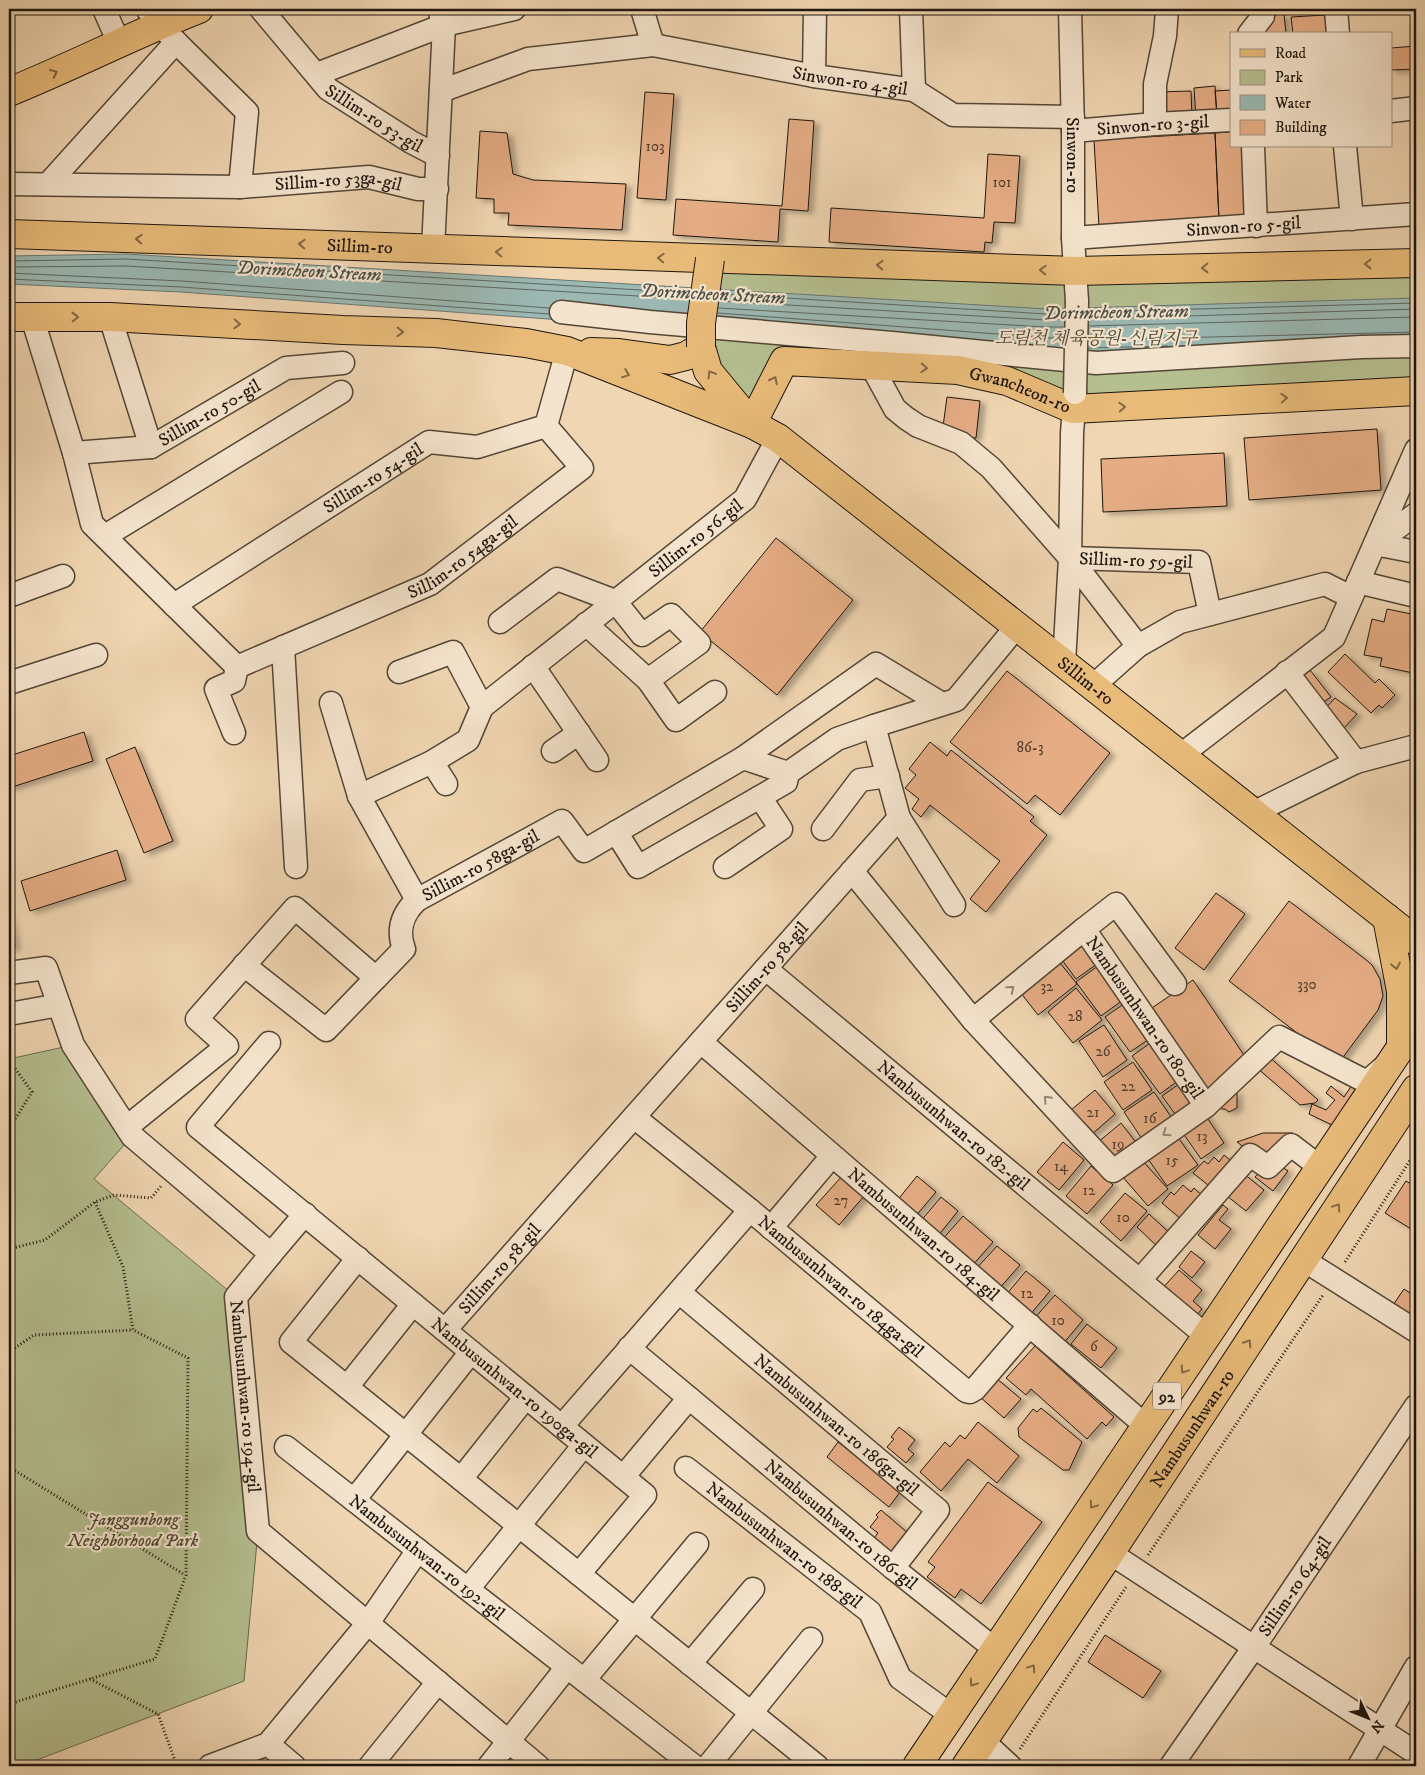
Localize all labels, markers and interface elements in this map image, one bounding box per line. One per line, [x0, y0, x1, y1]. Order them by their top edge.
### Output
legend [1230, 32, 1392, 148]
text: Road [1275, 44, 1307, 63]
street label: Sinwon-ro 4-gil [791, 62, 910, 101]
text: Park [1275, 68, 1304, 87]
one-way arrow [49, 69, 58, 79]
street label: Sillim-ro 53-gil [321, 80, 427, 158]
text: Water [1274, 94, 1311, 113]
street label: Sinwon-ro 3-gil [1096, 111, 1210, 141]
street label: Sinwon-ro [1061, 117, 1083, 193]
text: Building [1275, 118, 1327, 137]
house number: 103 [645, 137, 665, 156]
street label: Sillim-ro 53ga-gil [274, 167, 405, 197]
house number: 101 [993, 173, 1011, 192]
street label: Sinwon-ro 5-gil [1186, 212, 1302, 242]
one-way arrow [135, 233, 143, 244]
street label: Sillim-ro [326, 235, 393, 259]
one-way arrow [297, 239, 305, 250]
one-way arrow [495, 246, 503, 257]
one-way arrow [657, 252, 665, 263]
water label: Dorimcheon Stream [236, 256, 382, 287]
one-way arrow [1363, 259, 1371, 269]
one-way arrow [876, 260, 884, 270]
one-way arrow [1201, 263, 1208, 273]
one-way arrow [1038, 265, 1046, 276]
water label: Dorimcheon Stream [640, 279, 786, 310]
water label: Dorimcheon Stream [1043, 300, 1189, 325]
one-way arrow [72, 312, 79, 322]
one-way arrow [234, 318, 242, 329]
one-way arrow [396, 326, 404, 337]
park label: 도림천 체육공원-신림지구 [995, 328, 1199, 350]
one-way arrow [921, 363, 929, 374]
street label: Gwancheon-ro [967, 363, 1074, 419]
one-way arrow [621, 368, 630, 378]
one-way arrow [707, 371, 717, 380]
street label: Sillim-ro 50-gil [155, 375, 265, 452]
one-way arrow [768, 376, 778, 385]
one-way arrow [1280, 393, 1288, 404]
one-way arrow [1118, 401, 1126, 412]
street label: Sillim-ro 54-gil [319, 438, 428, 519]
street label: Sillim-ro 56-gil [645, 494, 748, 583]
street label: Sillim-ro 54ga-gil [405, 511, 523, 604]
street label: Sillim-ro 59-gil [1079, 548, 1194, 574]
street label: Sillim-ro [1052, 652, 1118, 711]
house number: 86-3 [1017, 738, 1044, 757]
street label: Sillim-ro 58ga-gil [419, 825, 544, 907]
street label: Sillim-ro 58-gil [722, 917, 814, 1018]
street label: Nambusunhwan-ro 180-gil [1080, 932, 1208, 1104]
one-way arrow [1391, 962, 1401, 970]
house number: 330 [1297, 975, 1317, 994]
house number: 32 [1041, 977, 1054, 996]
one-way arrow [1005, 986, 1014, 995]
house number: 28 [1068, 1007, 1082, 1026]
house number: 26 [1095, 1042, 1112, 1061]
street label: Nambusunhwan-ro 182-gil [872, 1056, 1034, 1196]
house number: 22 [1121, 1077, 1136, 1096]
one-way arrow [1044, 1096, 1053, 1105]
house number: 21 [1087, 1103, 1099, 1122]
house number: 16 [1143, 1109, 1158, 1128]
one-way arrow [1163, 1127, 1172, 1136]
house number: 13 [1196, 1127, 1208, 1146]
house number: 19 [1112, 1135, 1124, 1154]
house number: 15 [1166, 1151, 1179, 1170]
house number: 14 [1054, 1157, 1068, 1176]
street label: Nambusunhwan-ro 184-gil [843, 1163, 1004, 1307]
house number: 12 [1083, 1181, 1096, 1200]
house number: 27 [834, 1191, 849, 1210]
one-way arrow [1331, 1203, 1340, 1213]
house number: 10 [1116, 1208, 1130, 1227]
street label: Nambusunhwan-ro 184ga-gil [753, 1211, 928, 1363]
street label: Sillim-ro 58-gil [454, 1219, 547, 1319]
house number: 12 [1021, 1284, 1034, 1303]
street label: Nambusunhwan-ro 194-gil [224, 1299, 264, 1494]
house number: 10 [1051, 1311, 1065, 1330]
street label: Nambusunhwan-ro 190ga-gil [426, 1313, 602, 1464]
house number: 6 [1090, 1337, 1099, 1356]
one-way arrow [1242, 1339, 1251, 1348]
street label: Nambusunhwan-ro 186ga-gil [749, 1350, 923, 1501]
one-way arrow [1181, 1364, 1190, 1374]
street label: Nambusunhwan-ro [1146, 1366, 1240, 1493]
road number: 92 [1153, 1382, 1181, 1410]
street label: Nambusunhwan-ro 186-gil [759, 1455, 922, 1596]
street label: Nambusunhwan-ro 188-gil [701, 1478, 867, 1614]
street label: Nambusunhwan-ro 192-gil [344, 1490, 509, 1626]
one-way arrow [1090, 1499, 1099, 1509]
park label: Janggunbong Neighborhood Park [67, 1509, 199, 1552]
street label: Sillim-ro 64-gil [1254, 1532, 1337, 1641]
one-way arrow [1026, 1664, 1035, 1673]
one-way arrow [970, 1678, 979, 1687]
north arrow [1342, 1692, 1392, 1742]
text: N [1366, 1716, 1387, 1737]

